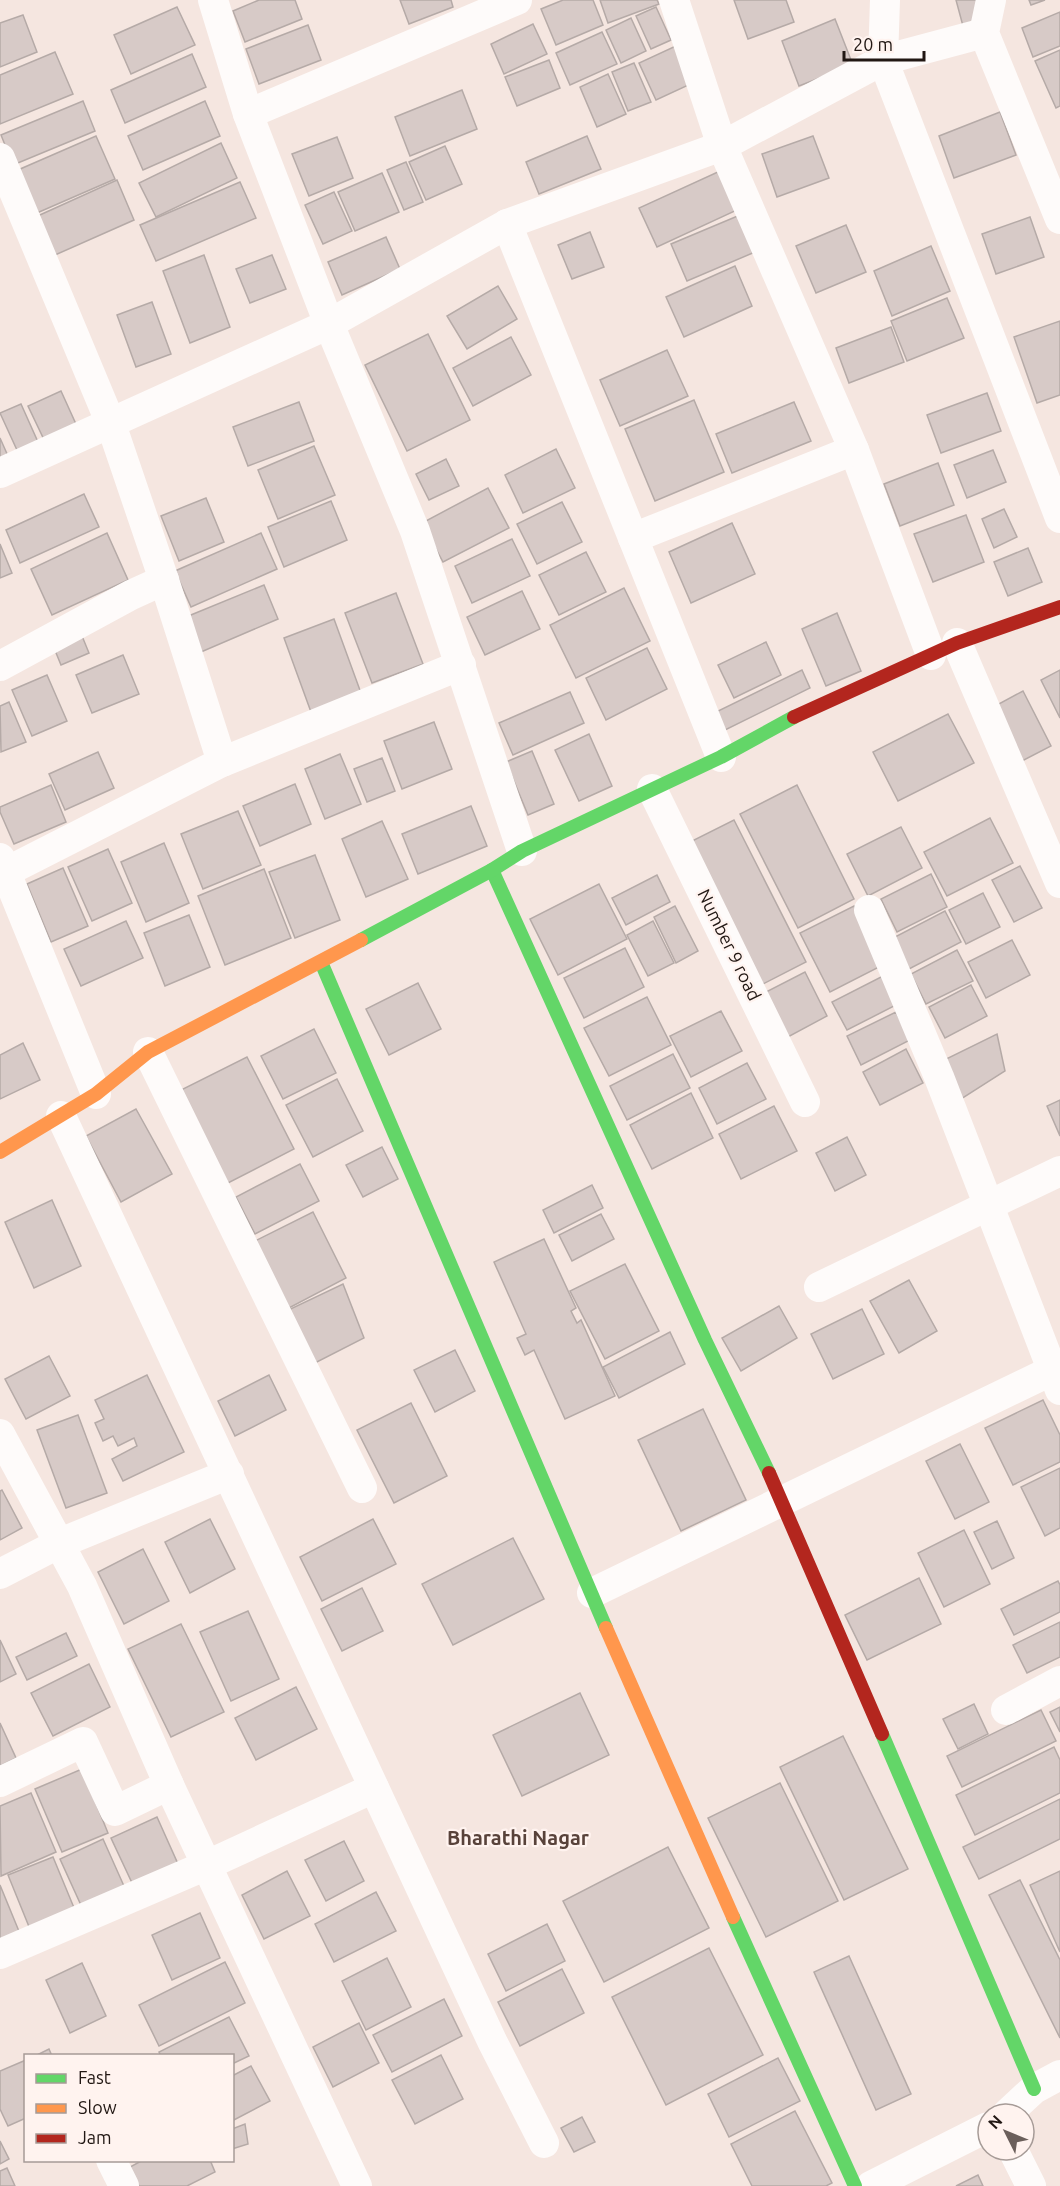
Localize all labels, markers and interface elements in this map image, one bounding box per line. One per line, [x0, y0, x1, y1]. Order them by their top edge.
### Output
scale bar [844, 24, 924, 62]
text: 20 m [853, 34, 893, 54]
street label: Number 9 road [694, 886, 766, 1004]
district label: Bharathi Nagar [447, 1826, 590, 1849]
legend [24, 2054, 234, 2162]
text: Fast [78, 2067, 111, 2087]
text: Slow [78, 2097, 117, 2117]
north arrow [976, 2102, 1036, 2162]
text: N [984, 2111, 1006, 2132]
text: Jam [78, 2127, 112, 2147]

